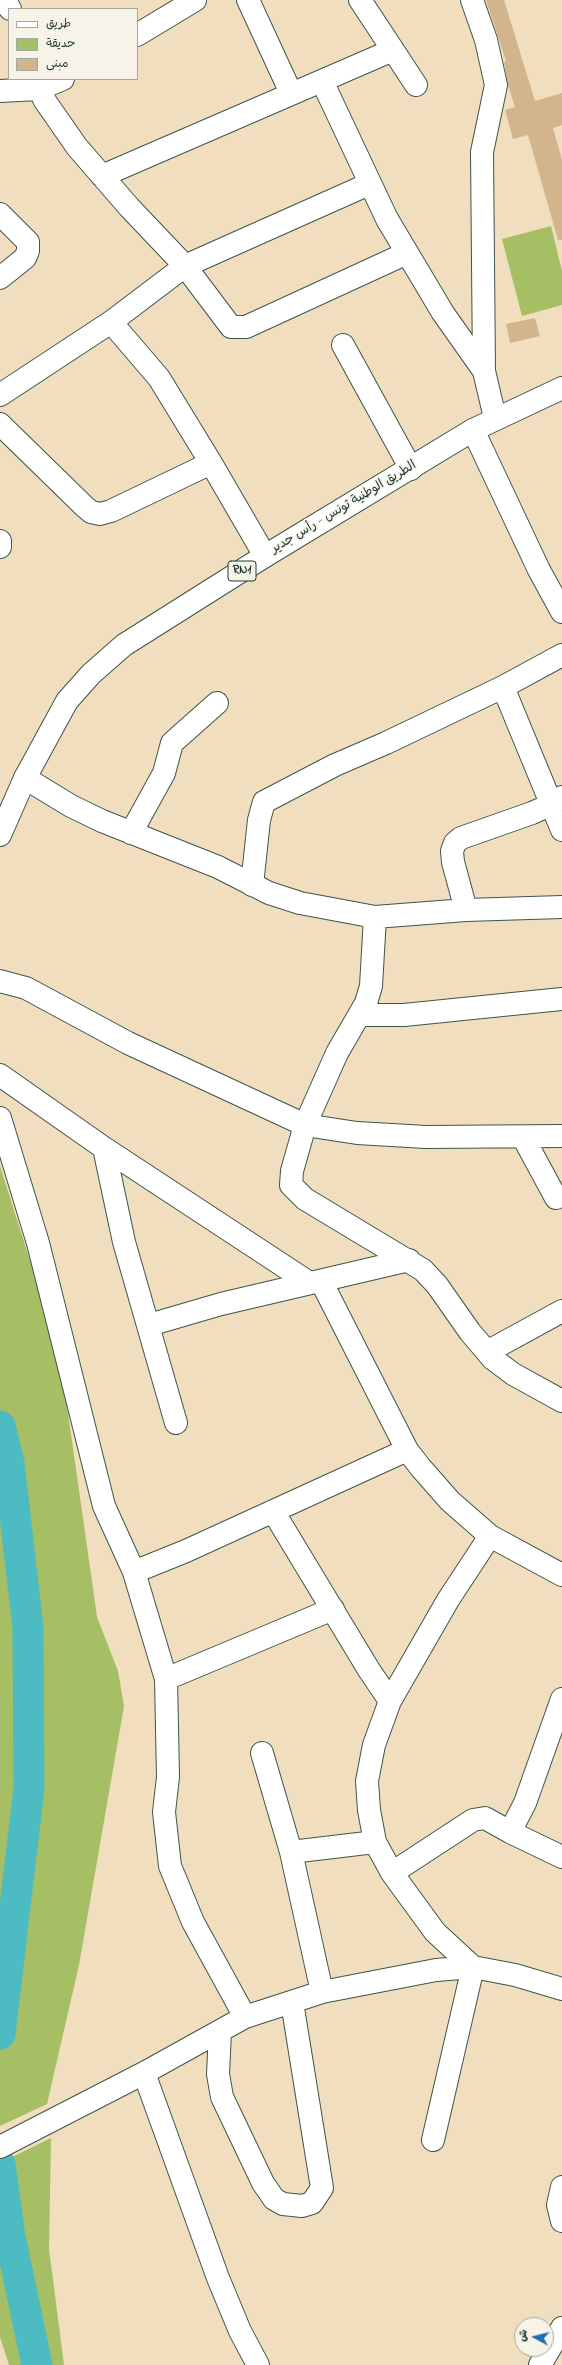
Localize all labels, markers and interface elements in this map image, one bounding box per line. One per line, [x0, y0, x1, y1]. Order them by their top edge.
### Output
legend [8, 8, 138, 80]
text: طريق [46, 15, 71, 33]
text: حديقة [46, 35, 75, 53]
text: مبنى [46, 55, 69, 73]
street label: الطريق الوطنية تونس - رأس جدير [268, 458, 420, 558]
road number: RN1 [228, 561, 256, 581]
north arrow [514, 2317, 554, 2357]
text: ش [514, 2329, 532, 2343]

